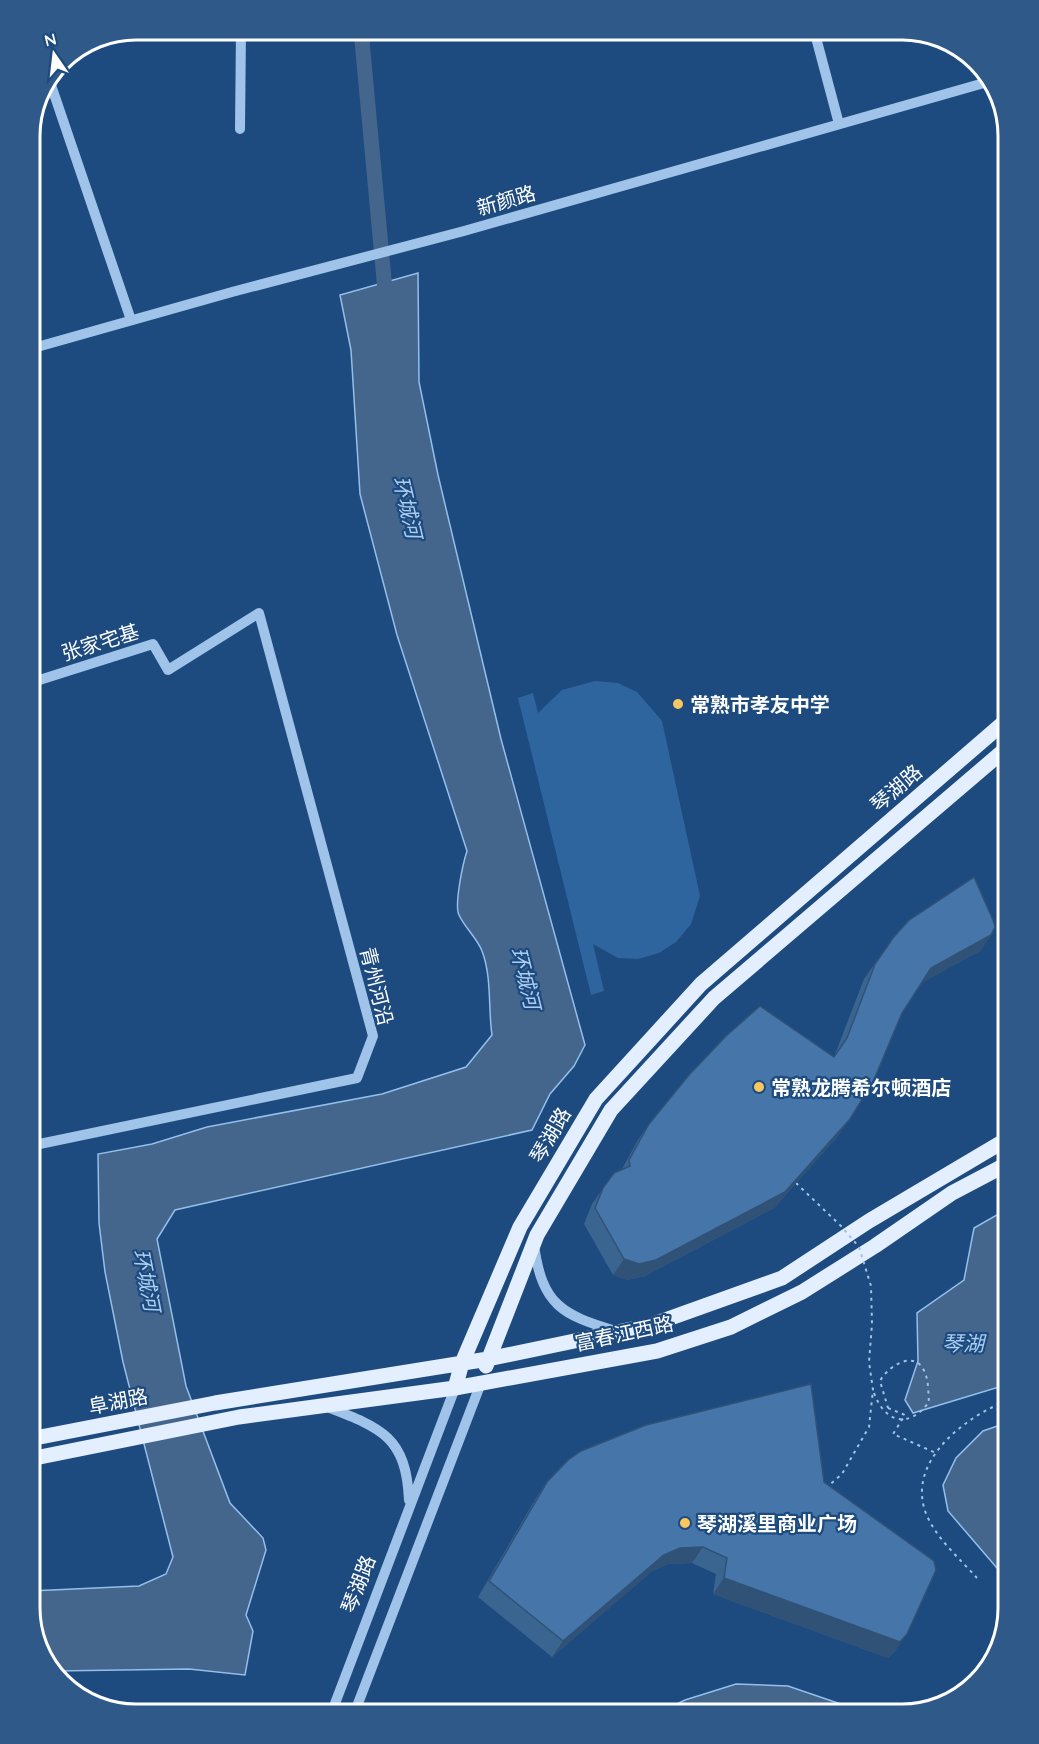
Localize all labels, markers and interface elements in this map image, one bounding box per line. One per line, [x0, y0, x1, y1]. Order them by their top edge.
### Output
north arrow [24, 24, 84, 84]
text: N [42, 28, 58, 51]
street label: 新颜路 [474, 180, 538, 220]
water label: 环城河 [388, 473, 429, 545]
street label: 张家宅基 [58, 618, 142, 666]
place label: 常熟市孝友中学 [690, 692, 830, 717]
marker: 常熟市孝友中学 [671, 697, 685, 711]
street label: 琴湖路 [865, 759, 927, 817]
street label: 青州河沿 [355, 944, 399, 1028]
water label: 环城河 [506, 944, 547, 1016]
place label: 常熟龙腾希尔顿酒店 [771, 1075, 951, 1100]
marker: 常熟龙腾希尔顿酒店 [752, 1080, 766, 1094]
street label: 琴湖路 [524, 1103, 576, 1167]
water label: 环城河 [128, 1247, 167, 1317]
street label: 富春江西路 [572, 1310, 676, 1356]
water label: 琴湖 [942, 1330, 987, 1356]
street label: 阜湖路 [86, 1383, 150, 1419]
place label: 琴湖溪里商业广场 [697, 1511, 857, 1536]
marker: 琴湖溪里商业广场 [678, 1516, 692, 1530]
street label: 琴湖路 [336, 1552, 380, 1616]

